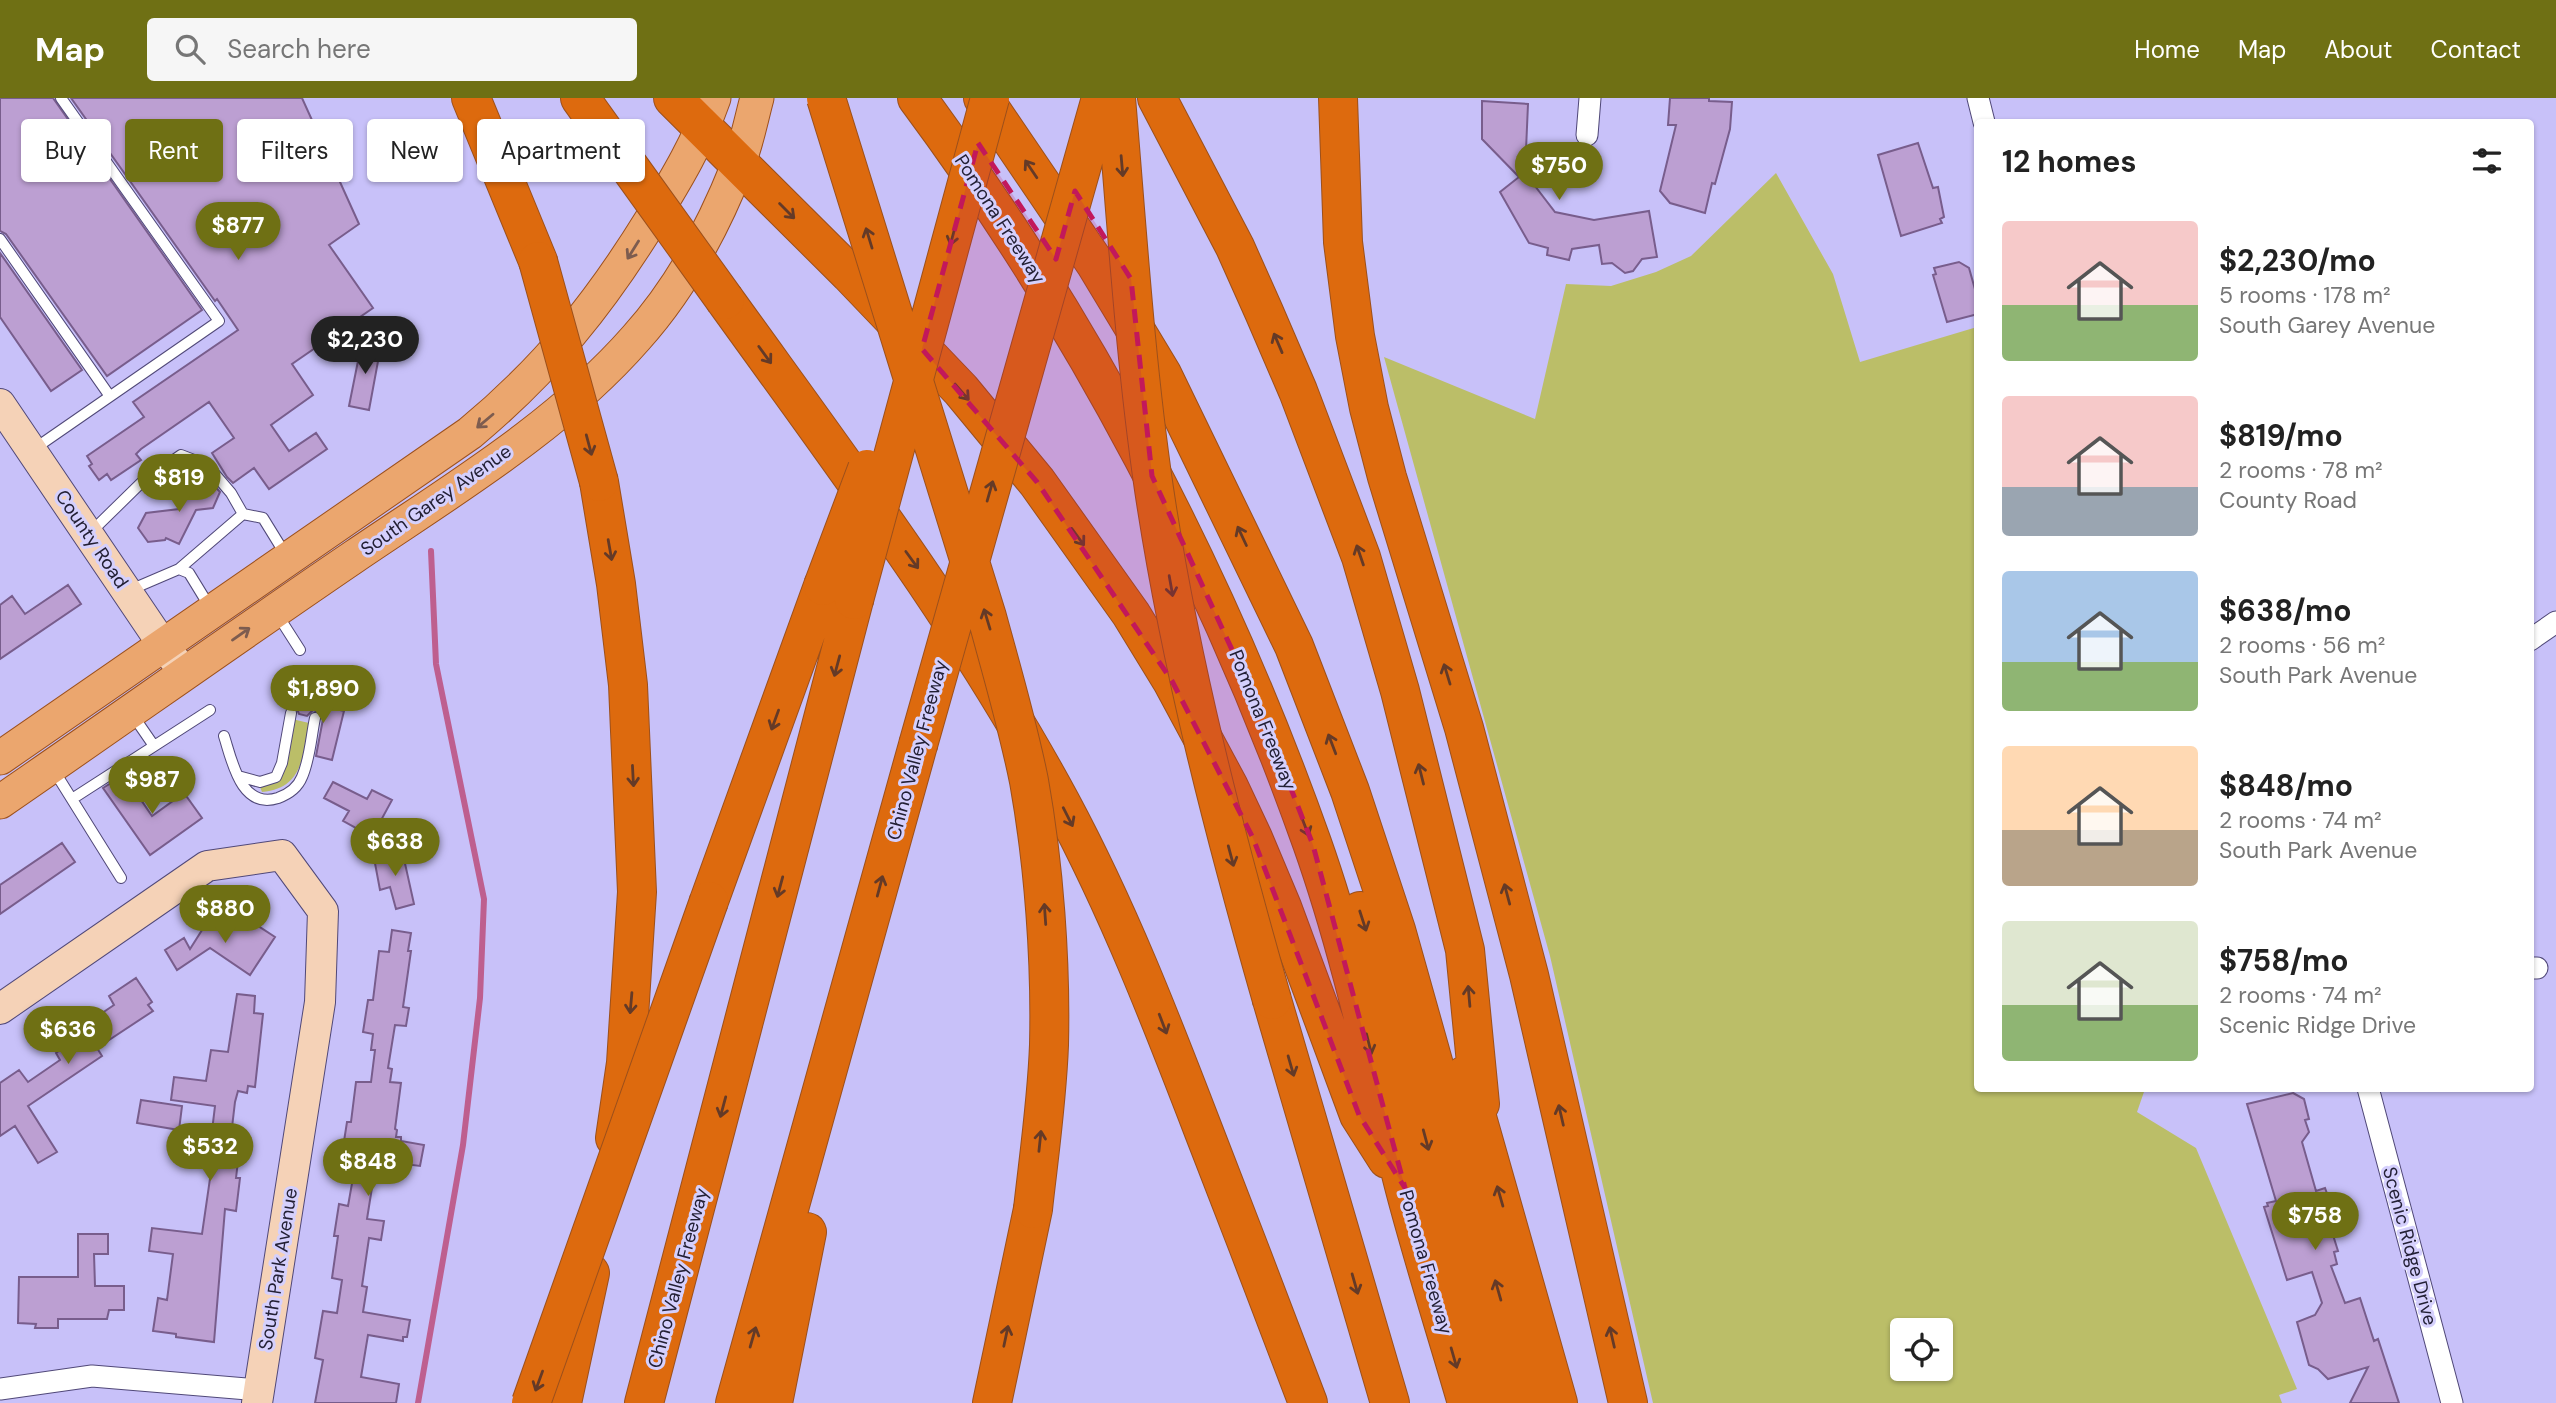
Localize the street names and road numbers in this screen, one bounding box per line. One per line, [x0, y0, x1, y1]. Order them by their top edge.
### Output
street label: Pomona Freeway [949, 150, 1051, 289]
street label: South Garey Avenue [356, 439, 516, 561]
street label: County Road [50, 485, 134, 593]
street label: Pomona Freeway [1223, 646, 1303, 794]
street label: Chino Valley Freeway [881, 657, 953, 843]
street label: Scenic Ridge Drive [2377, 1164, 2443, 1328]
street label: Chino Valley Freeway [642, 1185, 714, 1371]
street label: South Park Avenue [253, 1186, 303, 1352]
street label: Pomona Freeway [1393, 1187, 1459, 1337]

